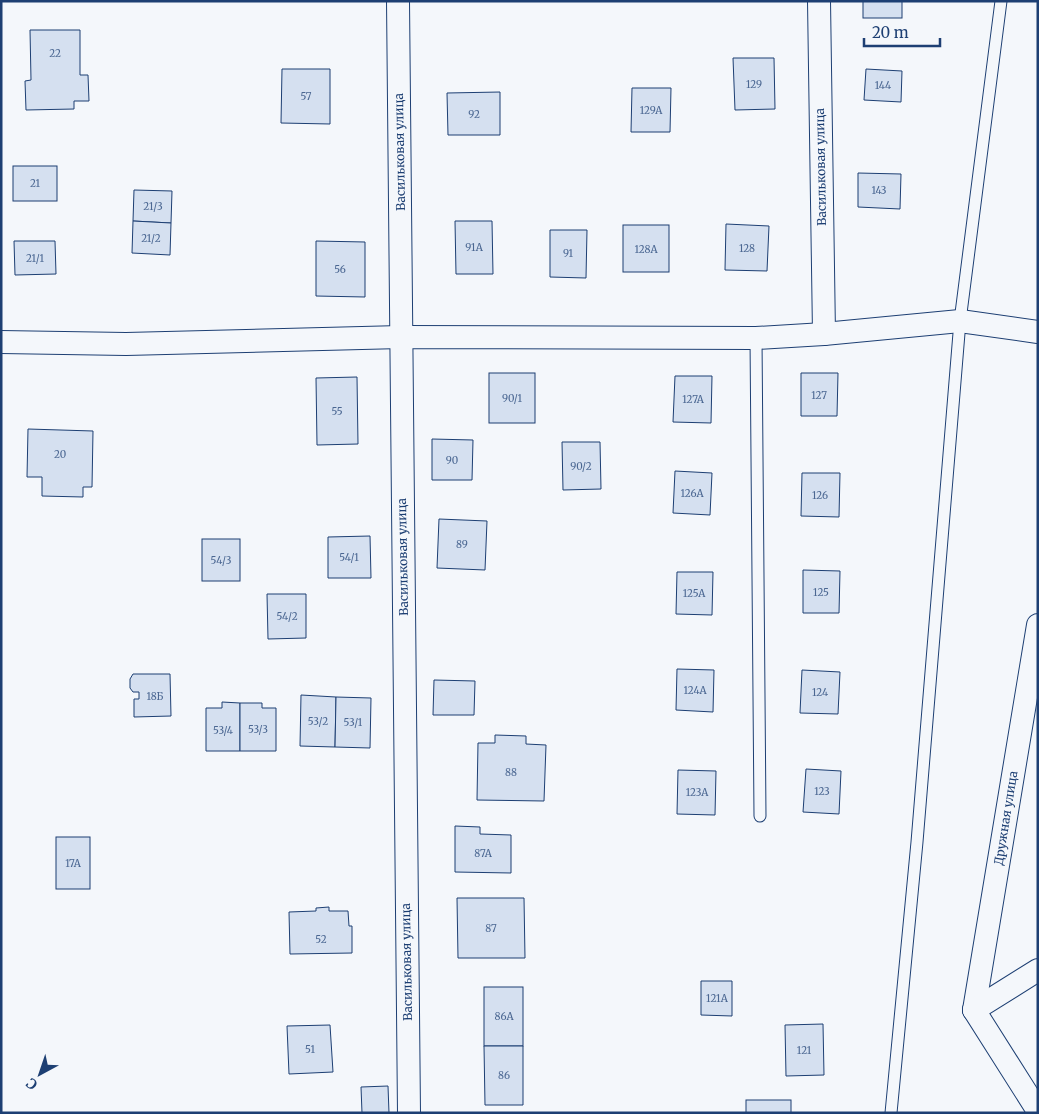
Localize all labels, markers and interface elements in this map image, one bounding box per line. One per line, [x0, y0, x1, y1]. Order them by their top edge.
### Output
scale bar [864, 15, 940, 47]
text: 20 m [872, 23, 909, 42]
house number: 22 [49, 47, 61, 60]
house number: 129 [746, 78, 762, 91]
house number: 144 [875, 79, 891, 92]
house number: 57 [300, 90, 312, 103]
street label: Васильковая улица [391, 92, 408, 211]
house number: 129А [640, 104, 663, 117]
street label: Васильковая улица [812, 107, 829, 226]
house number: 92 [468, 108, 480, 121]
house number: 21 [30, 177, 41, 190]
house number: 143 [872, 184, 887, 197]
house number: 21/3 [143, 200, 163, 213]
house number: 21/2 [141, 232, 161, 245]
house number: 91А [465, 241, 484, 254]
house number: 128 [739, 242, 755, 255]
house number: 128А [634, 243, 659, 256]
house number: 91 [563, 247, 574, 260]
house number: 21/1 [26, 252, 45, 265]
house number: 56 [334, 263, 346, 276]
house number: 127 [811, 389, 827, 402]
house number: 90/1 [502, 392, 523, 405]
house number: 127А [682, 393, 705, 406]
house number: 55 [331, 405, 343, 418]
house number: 20 [54, 448, 66, 461]
house number: 90 [446, 454, 458, 467]
house number: 90/2 [570, 460, 592, 473]
house number: 126А [680, 487, 705, 500]
house number: 126 [812, 489, 828, 502]
street label: Васильковая улица [394, 497, 411, 616]
house number: 89 [456, 538, 468, 551]
house number: 54/1 [339, 551, 359, 564]
house number: 54/3 [211, 554, 232, 567]
house number: 125 [813, 586, 829, 599]
house number: 125А [683, 587, 706, 600]
house number: 54/2 [276, 610, 298, 623]
house number: 124А [683, 684, 707, 697]
house number: 124 [812, 686, 828, 699]
house number: 18Б [147, 690, 164, 703]
house number: 53/2 [308, 715, 328, 728]
house number: 53/1 [344, 716, 363, 729]
house number: 53/3 [248, 723, 268, 736]
house number: 53/4 [213, 724, 233, 737]
house number: 88 [505, 766, 517, 779]
street label: Дружная улица [991, 769, 1020, 866]
house number: 123 [814, 785, 830, 798]
house number: 123А [686, 786, 709, 799]
house number: 87А [474, 847, 493, 860]
house number: 17А [65, 857, 82, 870]
street label: Васильковая улица [398, 902, 415, 1021]
house number: 87 [485, 922, 497, 935]
house number: 52 [315, 933, 327, 946]
house number: 121А [706, 992, 729, 1005]
house number: 86А [495, 1010, 514, 1023]
house number: 51 [305, 1043, 315, 1056]
house number: 121 [797, 1044, 812, 1057]
north arrow [15, 1049, 65, 1099]
house number: 86 [498, 1069, 510, 1082]
text: С [22, 1074, 41, 1094]

